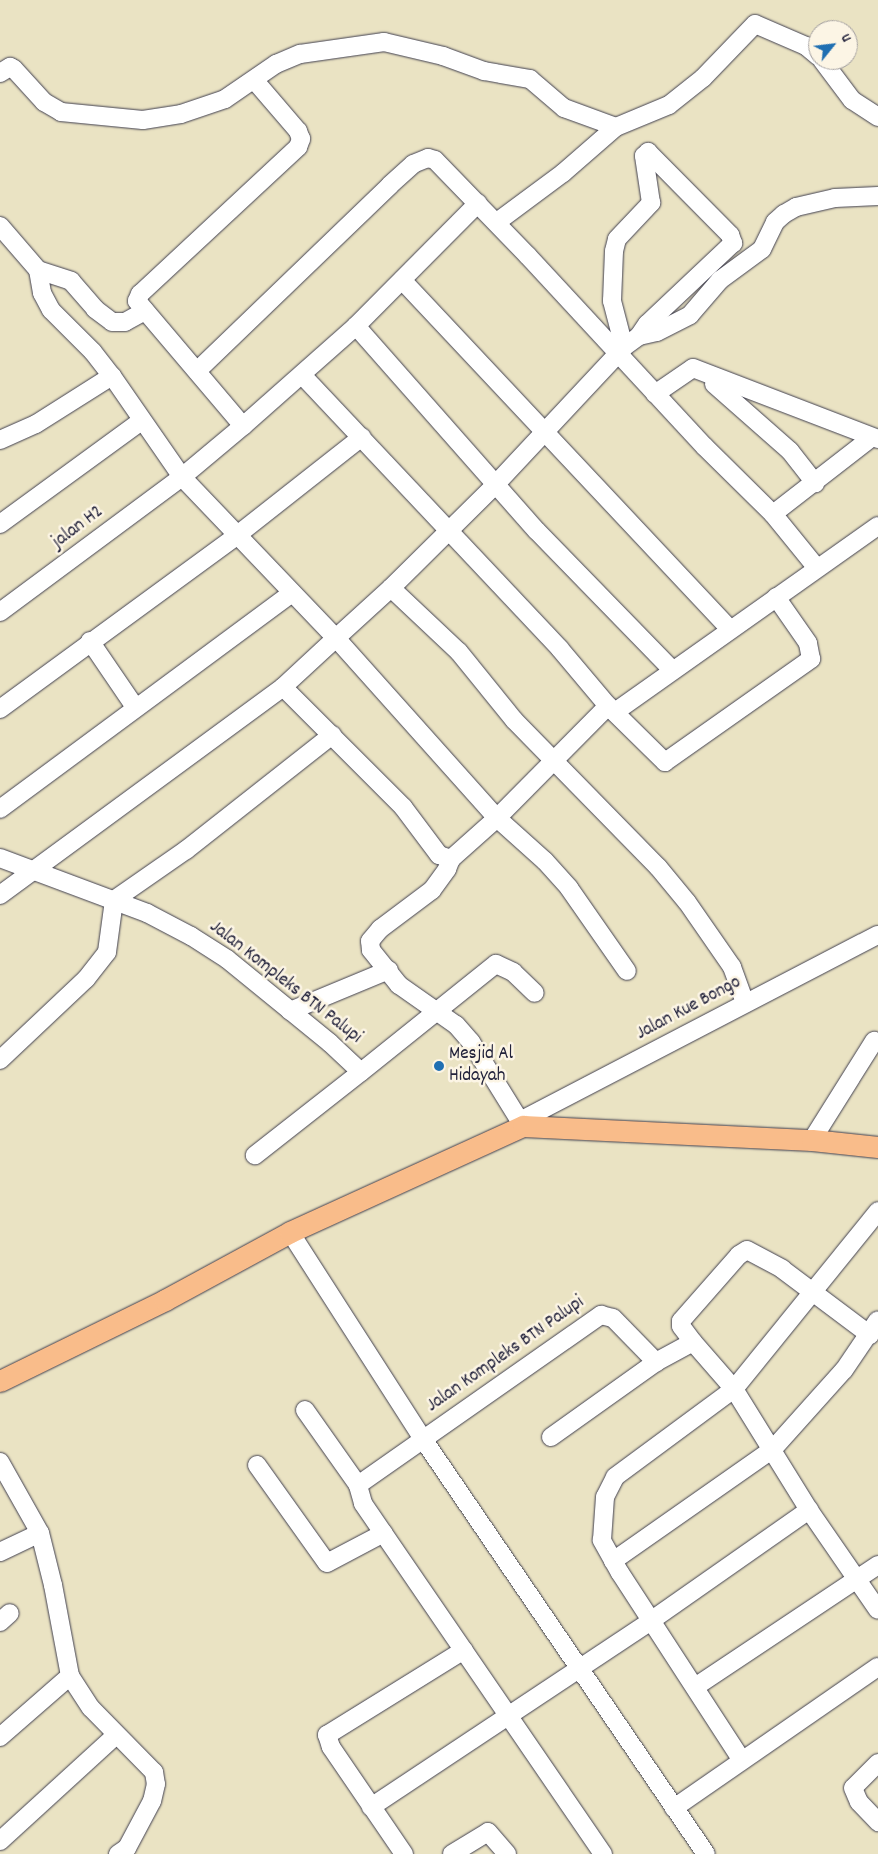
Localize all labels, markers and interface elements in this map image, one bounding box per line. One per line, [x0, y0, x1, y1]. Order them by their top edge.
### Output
north arrow [808, 20, 858, 70]
text: U [835, 30, 856, 46]
street label: jalan H2 [48, 501, 108, 555]
street label: Jalan Kompleks BTN Palupi [204, 916, 366, 1050]
street label: Jalan Kue Bongo [633, 972, 745, 1046]
place label: Mesjid Al Hidayah [449, 1044, 513, 1088]
marker: Mesjid Al Hidayah [433, 1060, 445, 1072]
street label: Jalan Kompleks BTN Palupi [423, 1292, 589, 1418]

